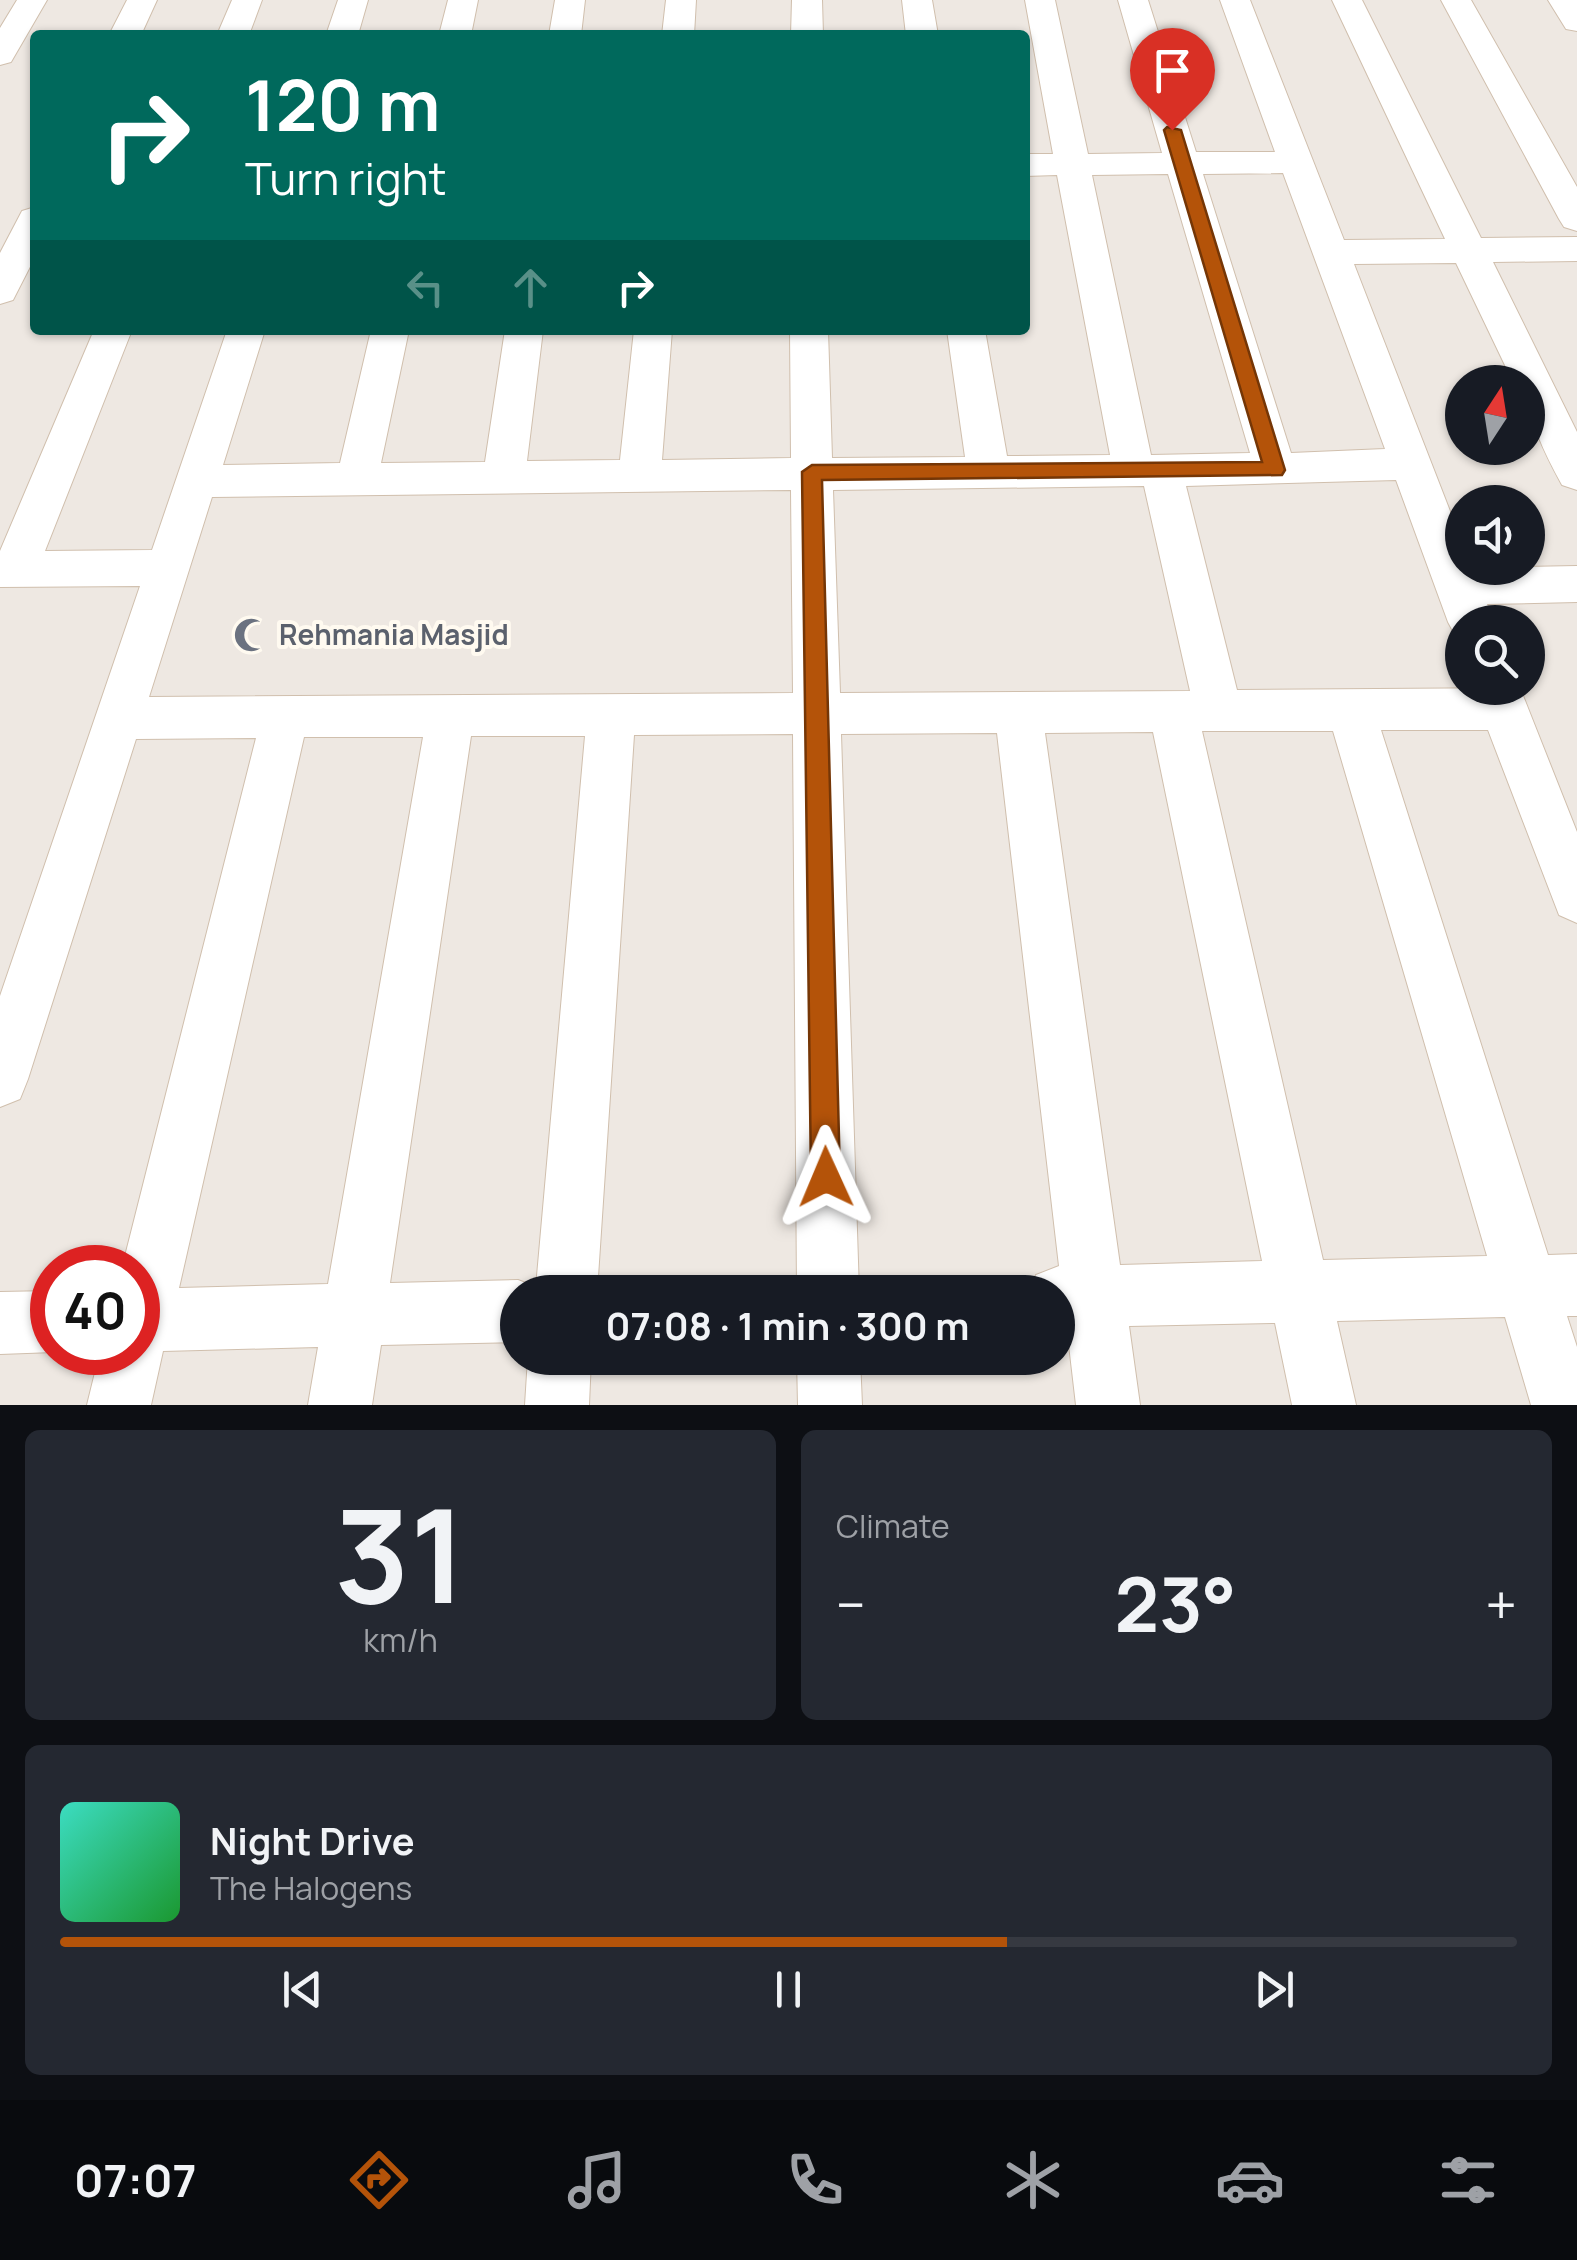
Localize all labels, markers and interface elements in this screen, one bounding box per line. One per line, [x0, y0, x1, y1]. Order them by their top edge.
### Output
pin [1130, 28, 1215, 131]
icon: arrive [1145, 43, 1200, 98]
text: 120 m [245, 56, 440, 152]
icon: right [80, 70, 210, 200]
text: Turn right [245, 147, 446, 209]
icon: left [398, 260, 453, 315]
icon: ahead [503, 260, 558, 315]
icon: right [608, 260, 663, 315]
north arrow [1445, 365, 1545, 465]
map controls [1445, 365, 1545, 705]
button: sound [1445, 485, 1545, 585]
button: search [1445, 605, 1545, 705]
place label: Rehmania Masjid [279, 615, 509, 653]
mosque icon: Rehmania Masjid [232, 616, 270, 654]
position arrow [774, 1125, 878, 1229]
speed limit sign: 40 [30, 1245, 160, 1375]
text: 07:08 · 1 min · 300 m [606, 1299, 969, 1351]
text: 31 [334, 1464, 467, 1642]
text: Climate [836, 1504, 950, 1548]
text: 23° [1114, 1552, 1237, 1655]
text: − [836, 1566, 866, 1642]
text: + [1485, 1566, 1517, 1642]
text: km/h [363, 1618, 438, 1662]
text: Night Drive [210, 1814, 415, 1866]
text: The Halogens [210, 1866, 412, 1910]
icon: previous [275, 1962, 330, 2017]
icon: pause [761, 1962, 816, 2017]
icon: next [1247, 1962, 1302, 2017]
icon: directions [344, 2145, 414, 2215]
icon: music [562, 2145, 632, 2215]
icon: phone [780, 2145, 850, 2215]
icon: climate [998, 2145, 1068, 2215]
icon: car [1215, 2145, 1285, 2215]
icon: filters [1433, 2145, 1503, 2215]
text: 07:07 [74, 2149, 197, 2211]

